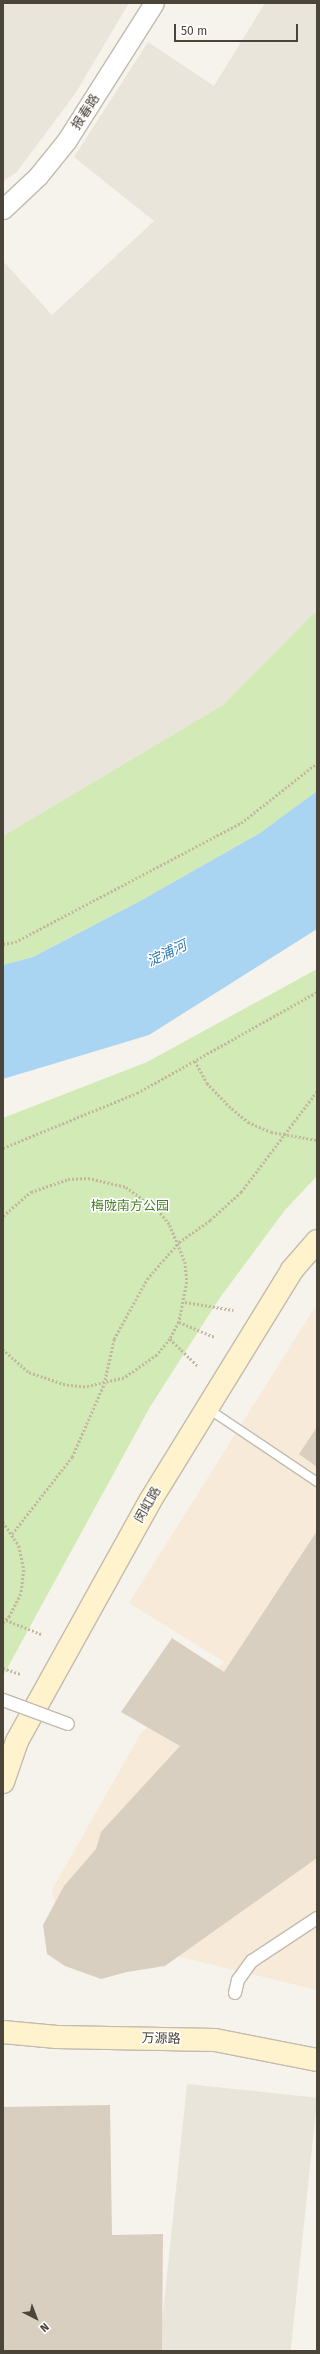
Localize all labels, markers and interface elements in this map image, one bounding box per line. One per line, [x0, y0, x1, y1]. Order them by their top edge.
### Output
scale bar [176, 16, 300, 42]
text: 50 m [181, 24, 207, 38]
street label: 报春路 [69, 91, 103, 133]
water label: 淀浦河 [144, 938, 190, 970]
park label: 梅陇南方公园 [91, 1198, 169, 1214]
street label: 闵虹路 [131, 1484, 165, 1526]
street label: 万源路 [141, 2031, 181, 2047]
north arrow [16, 2298, 56, 2338]
text: N [37, 2320, 51, 2335]

